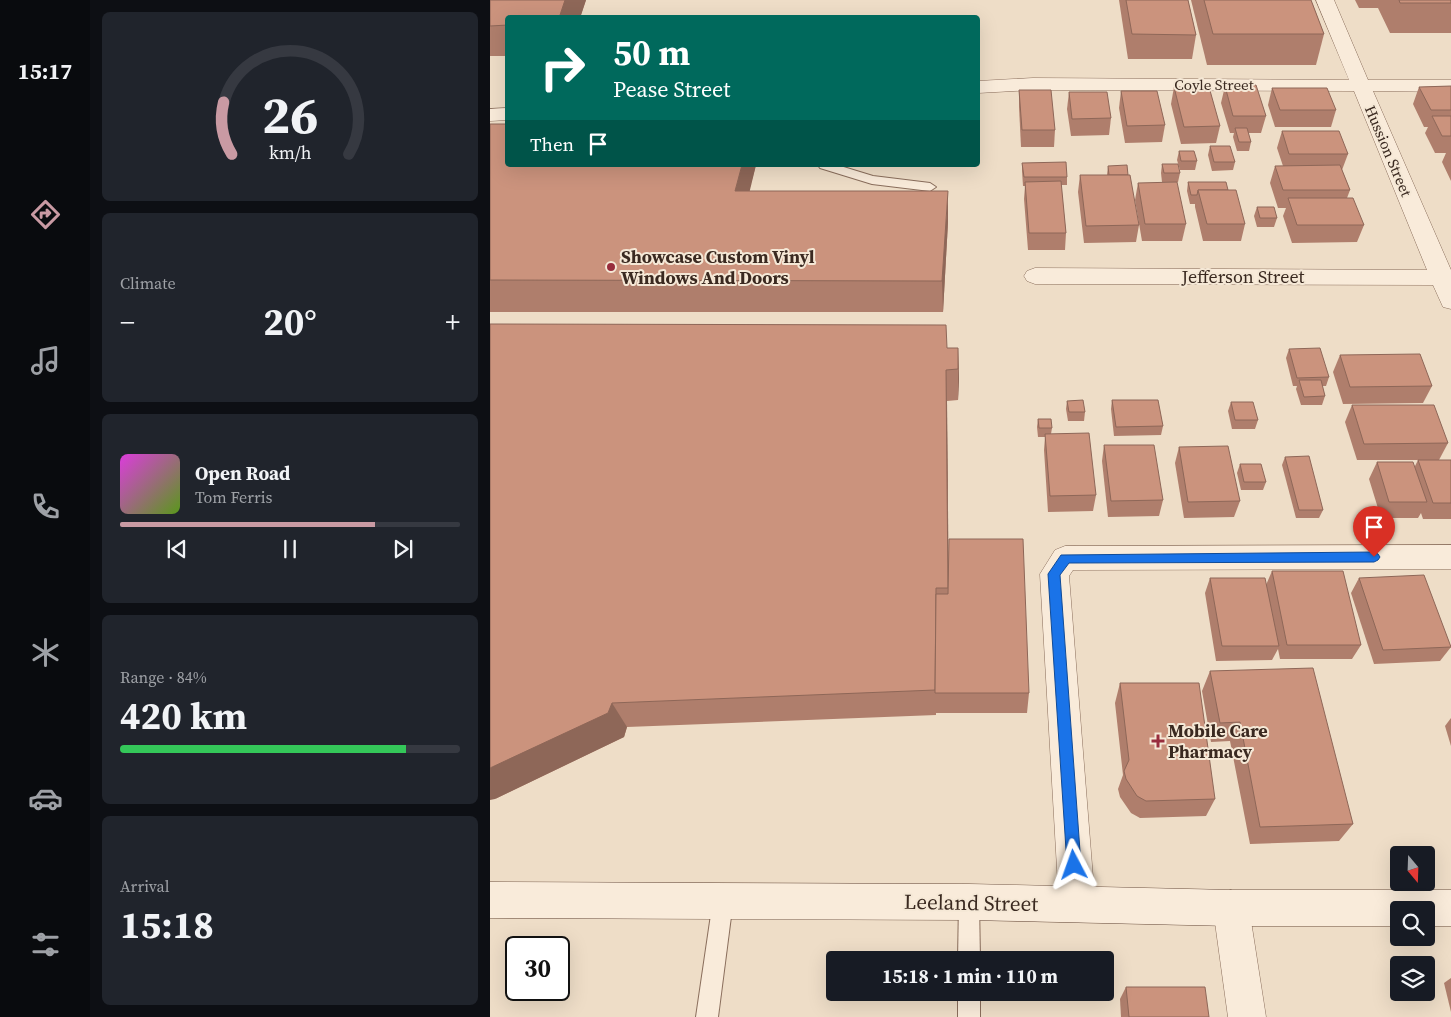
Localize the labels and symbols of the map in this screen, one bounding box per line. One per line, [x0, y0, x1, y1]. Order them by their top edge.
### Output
street label: Coyle Street [1174, 74, 1254, 95]
street label: Hussion Street [1360, 102, 1417, 200]
place label: Showcase Custom Vinyl Windows And Doors [621, 244, 815, 290]
marker: Showcase Custom Vinyl Windows And Doors [605, 261, 617, 273]
street label: Jefferson Street [1181, 264, 1305, 289]
pin [1353, 506, 1395, 557]
place label: Mobile Care Pharmacy [1168, 718, 1268, 764]
marker: Mobile Care Pharmacy [1152, 735, 1164, 747]
position arrow [1047, 838, 1099, 890]
north arrow [1390, 846, 1435, 891]
street label: Leeland Street [904, 887, 1039, 918]
speed limit sign: 30 [505, 936, 570, 1001]

